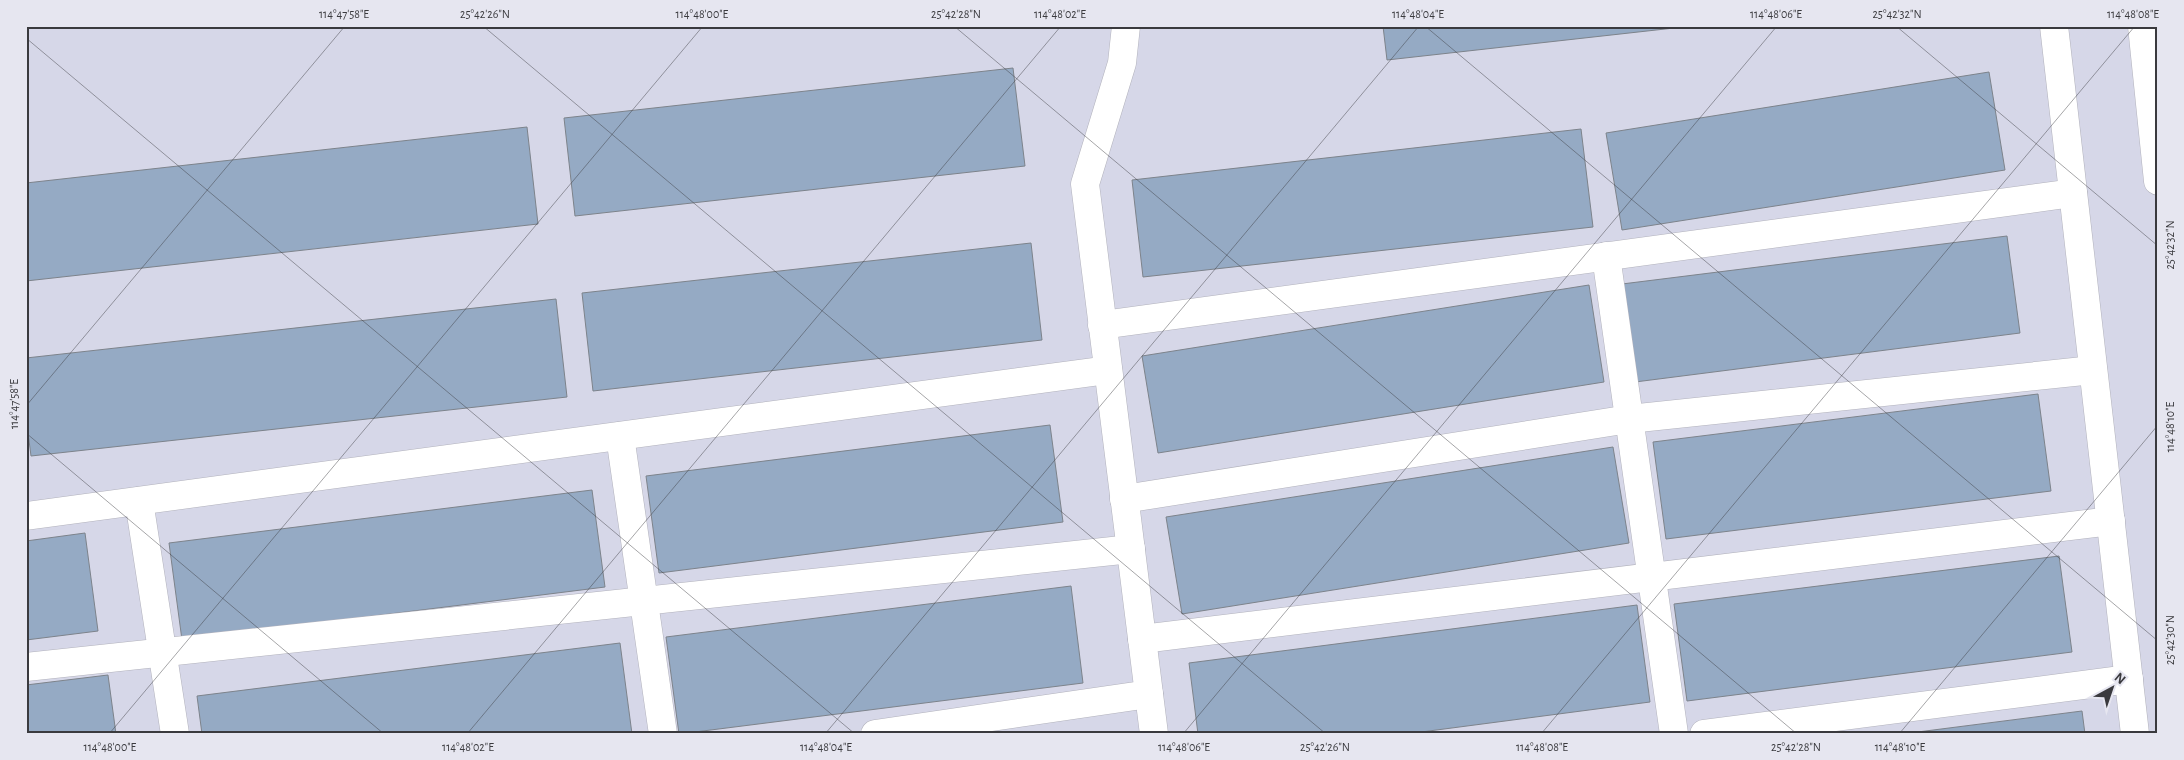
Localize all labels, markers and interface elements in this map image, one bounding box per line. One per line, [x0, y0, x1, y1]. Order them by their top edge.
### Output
text: 114°47'58"E [319, 8, 369, 20]
text: 25°42'26"N [460, 8, 510, 20]
text: 114°48'00"E [676, 8, 729, 20]
text: 25°42'28"N [931, 8, 981, 20]
text: 114°48'02"E [1034, 8, 1086, 20]
text: 114°48'04"E [1392, 8, 1444, 20]
text: 114°48'06"E [1750, 8, 1802, 20]
text: 25°42'32"N [1872, 8, 1922, 20]
text: 114°48'08"E [2107, 8, 2159, 20]
text: 25°42'32"N [2164, 220, 2176, 270]
text: 114°47'58"E [8, 379, 20, 429]
text: 114°48'10"E [2164, 401, 2176, 452]
text: 25°42'30"N [2164, 615, 2176, 665]
north arrow [2086, 662, 2136, 712]
text: N [2111, 670, 2128, 687]
text: 114°48'00"E [84, 741, 137, 753]
text: 114°48'02"E [442, 741, 494, 753]
text: 114°48'04"E [800, 741, 852, 753]
text: 114°48'06"E [1158, 741, 1210, 753]
text: 25°42'26"N [1300, 741, 1350, 753]
text: 114°48'08"E [1516, 741, 1568, 753]
text: 25°42'28"N [1771, 741, 1821, 753]
text: 114°48'10"E [1875, 741, 1926, 753]

